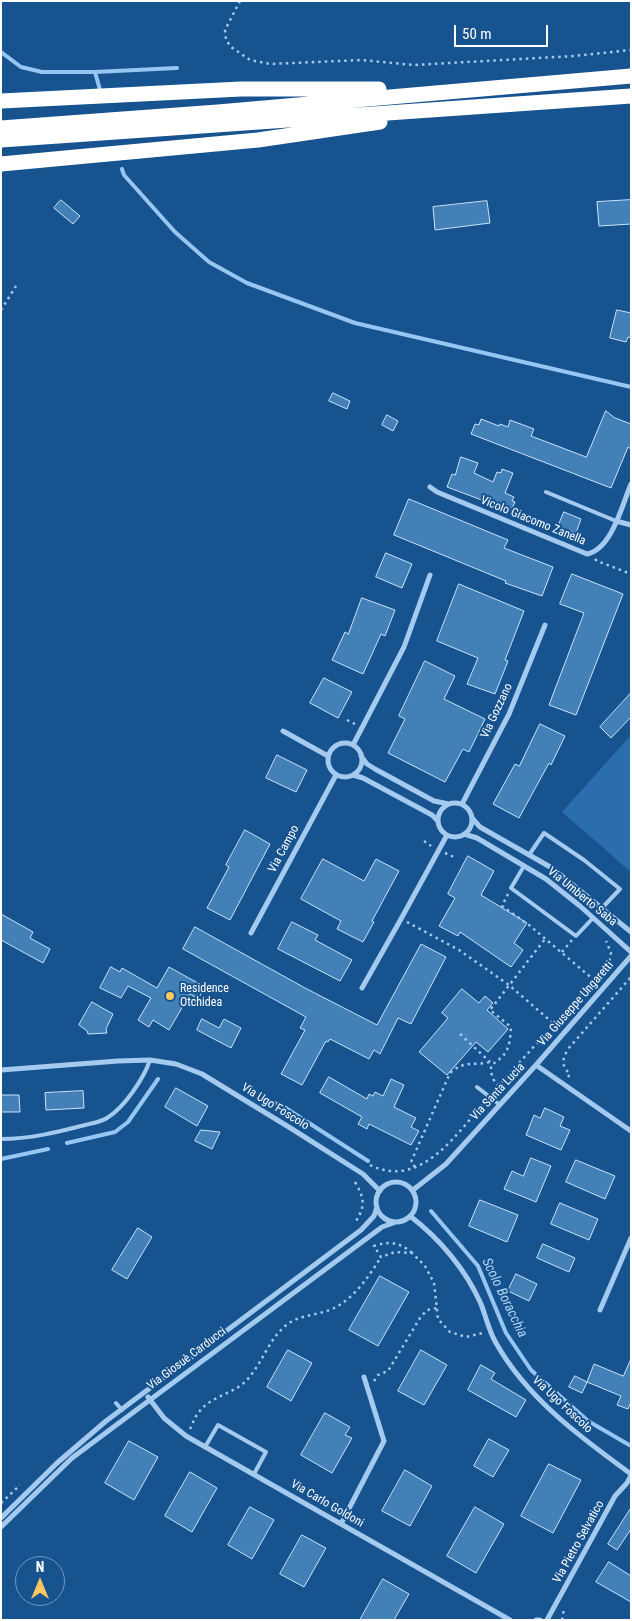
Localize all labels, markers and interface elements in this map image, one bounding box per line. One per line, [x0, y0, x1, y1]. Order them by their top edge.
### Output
scale bar [457, 15, 551, 47]
text: 50 m [462, 25, 492, 43]
street label: Vicolo Giacomo Zanella [478, 493, 588, 549]
street label: Via Gozzano [478, 681, 516, 741]
street label: Via Campo [266, 823, 302, 875]
street label: Via Umberto Saba [544, 865, 620, 929]
street label: Via Giuseppe Ungaretti [535, 958, 617, 1050]
place label: Residence Otchidea [180, 982, 229, 1010]
marker: Residence Otchidea [164, 990, 176, 1002]
street label: Via Santa Lucia [468, 1060, 528, 1124]
street label: Via Ugo Foscolo [239, 1081, 311, 1133]
water label: Scolo Boracchia [477, 1255, 531, 1341]
street label: Via Giosuè Carducci [145, 1325, 229, 1393]
street label: Via Ugo Foscolo [529, 1374, 595, 1436]
street label: Via Carlo Goldoni [288, 1477, 366, 1531]
street label: Via Pietro Selvatico [550, 1498, 608, 1586]
north arrow [15, 1556, 65, 1606]
text: N [36, 1559, 44, 1575]

